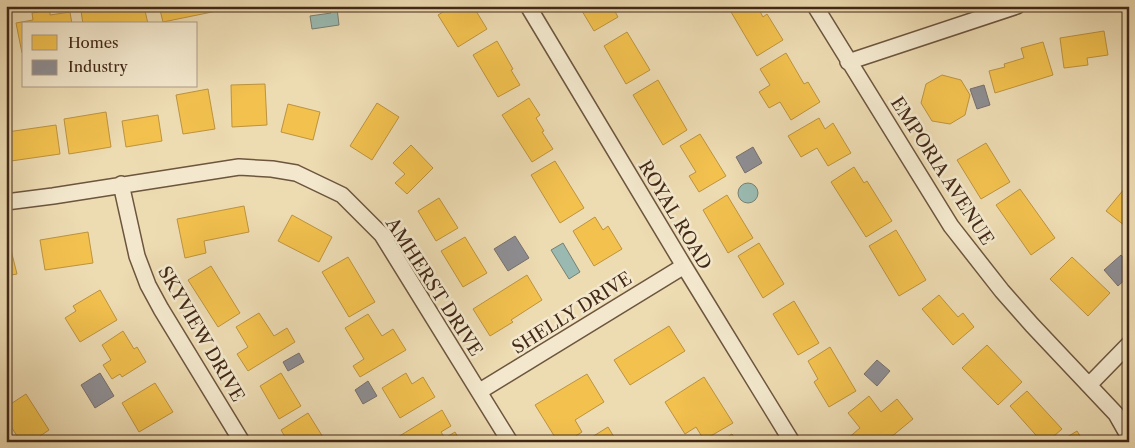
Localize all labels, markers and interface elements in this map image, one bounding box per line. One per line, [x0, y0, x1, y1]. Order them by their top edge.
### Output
legend [22, 22, 198, 88]
text: Homes [68, 33, 119, 52]
text: Industry [68, 57, 128, 76]
street label: EMPORIA AVENUE [886, 93, 998, 249]
street label: ROYAL ROAD [634, 156, 716, 274]
street label: AMHERST DRIVE [380, 213, 487, 360]
street label: SKYVIEW DRIVE [153, 262, 249, 406]
street label: SHELLY DRIVE [508, 267, 636, 359]

